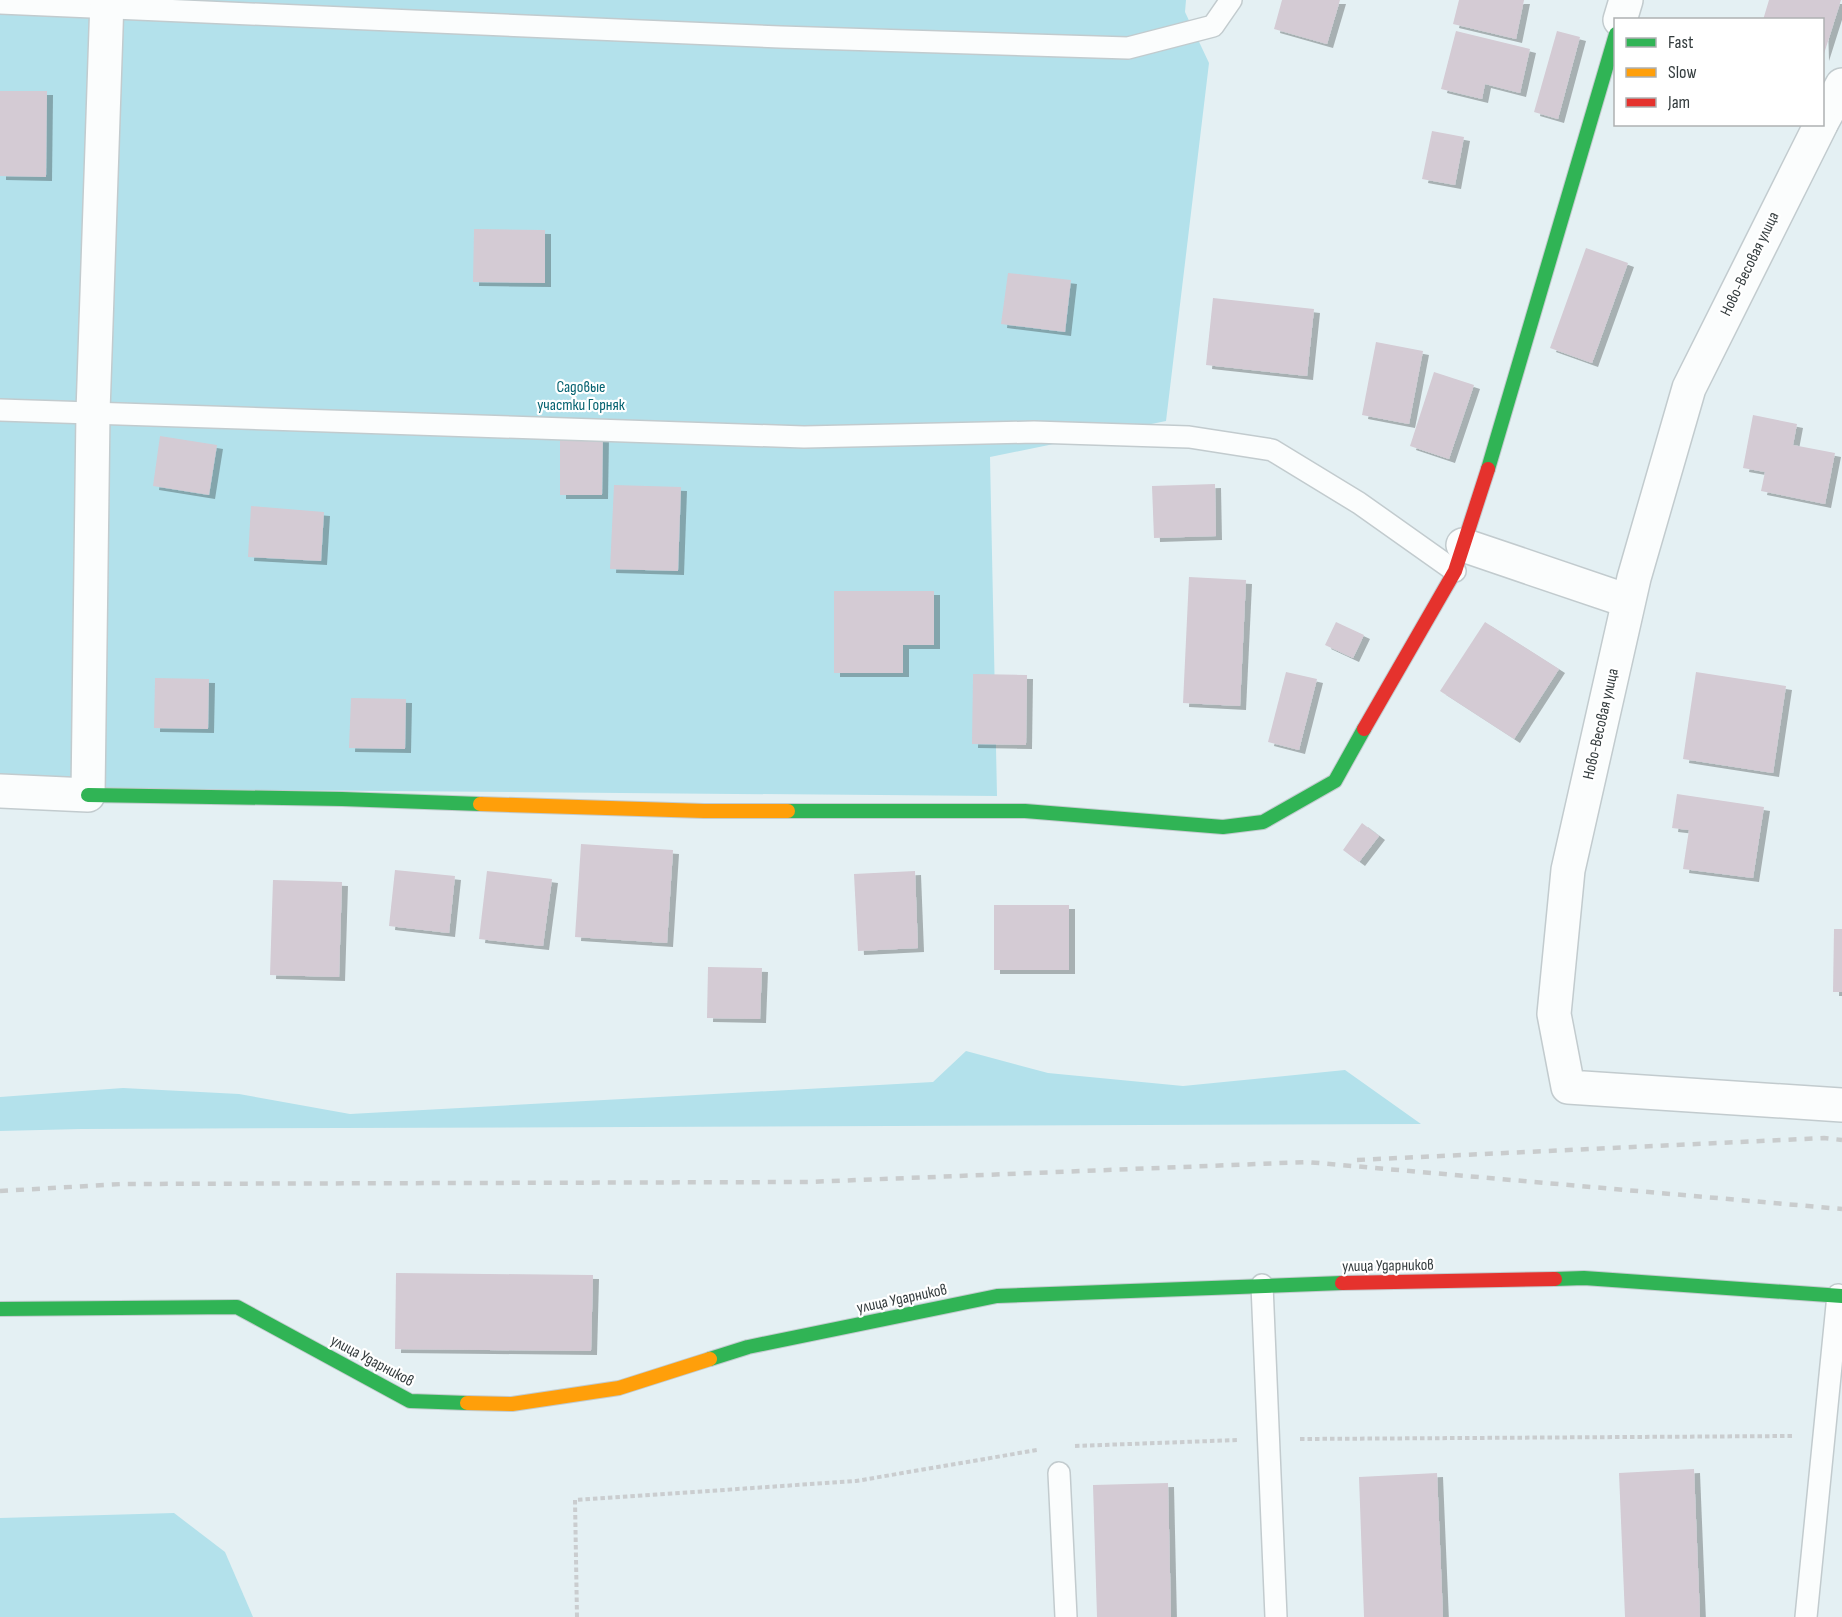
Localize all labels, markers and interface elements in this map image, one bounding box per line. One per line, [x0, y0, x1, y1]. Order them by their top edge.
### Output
legend [1614, 18, 1824, 126]
text: Fast [1668, 32, 1694, 53]
text: Slow [1668, 62, 1697, 83]
text: Jam [1667, 92, 1690, 113]
street label: Ново-Весовая улица [1717, 209, 1783, 319]
park label: Садовые участки Горняк [537, 378, 626, 415]
street label: Ново-Весовая улица [1579, 667, 1623, 781]
street label: улица Ударников [1342, 1256, 1434, 1276]
street label: улица Ударников [855, 1280, 949, 1318]
street label: улица Ударников [327, 1331, 417, 1391]

